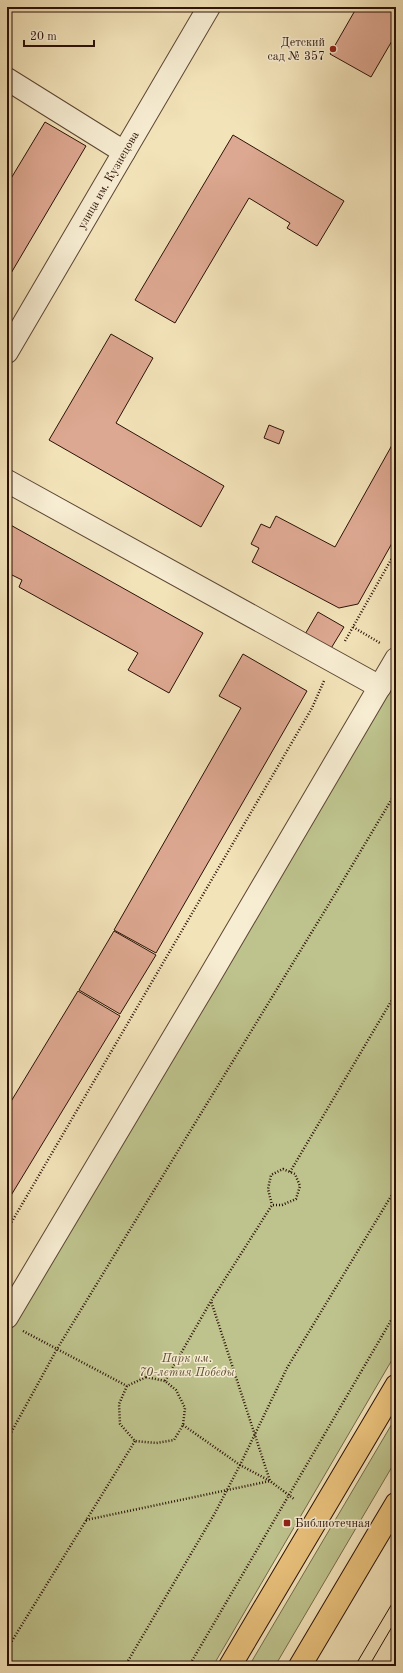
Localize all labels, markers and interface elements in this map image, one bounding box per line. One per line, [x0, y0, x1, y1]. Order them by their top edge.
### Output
scale bar [24, 22, 94, 48]
text: 20 m [30, 31, 57, 43]
place label: Детский сад № 357 [268, 37, 325, 63]
marker: Детский сад № 357 [328, 44, 338, 54]
street label: улица им. Кузнецова [76, 129, 142, 231]
park label: Парк им. 70-летия Победы [139, 1353, 235, 1379]
marker: Библиотечная [282, 1518, 292, 1528]
place label: Библиотечная [295, 1518, 370, 1530]

